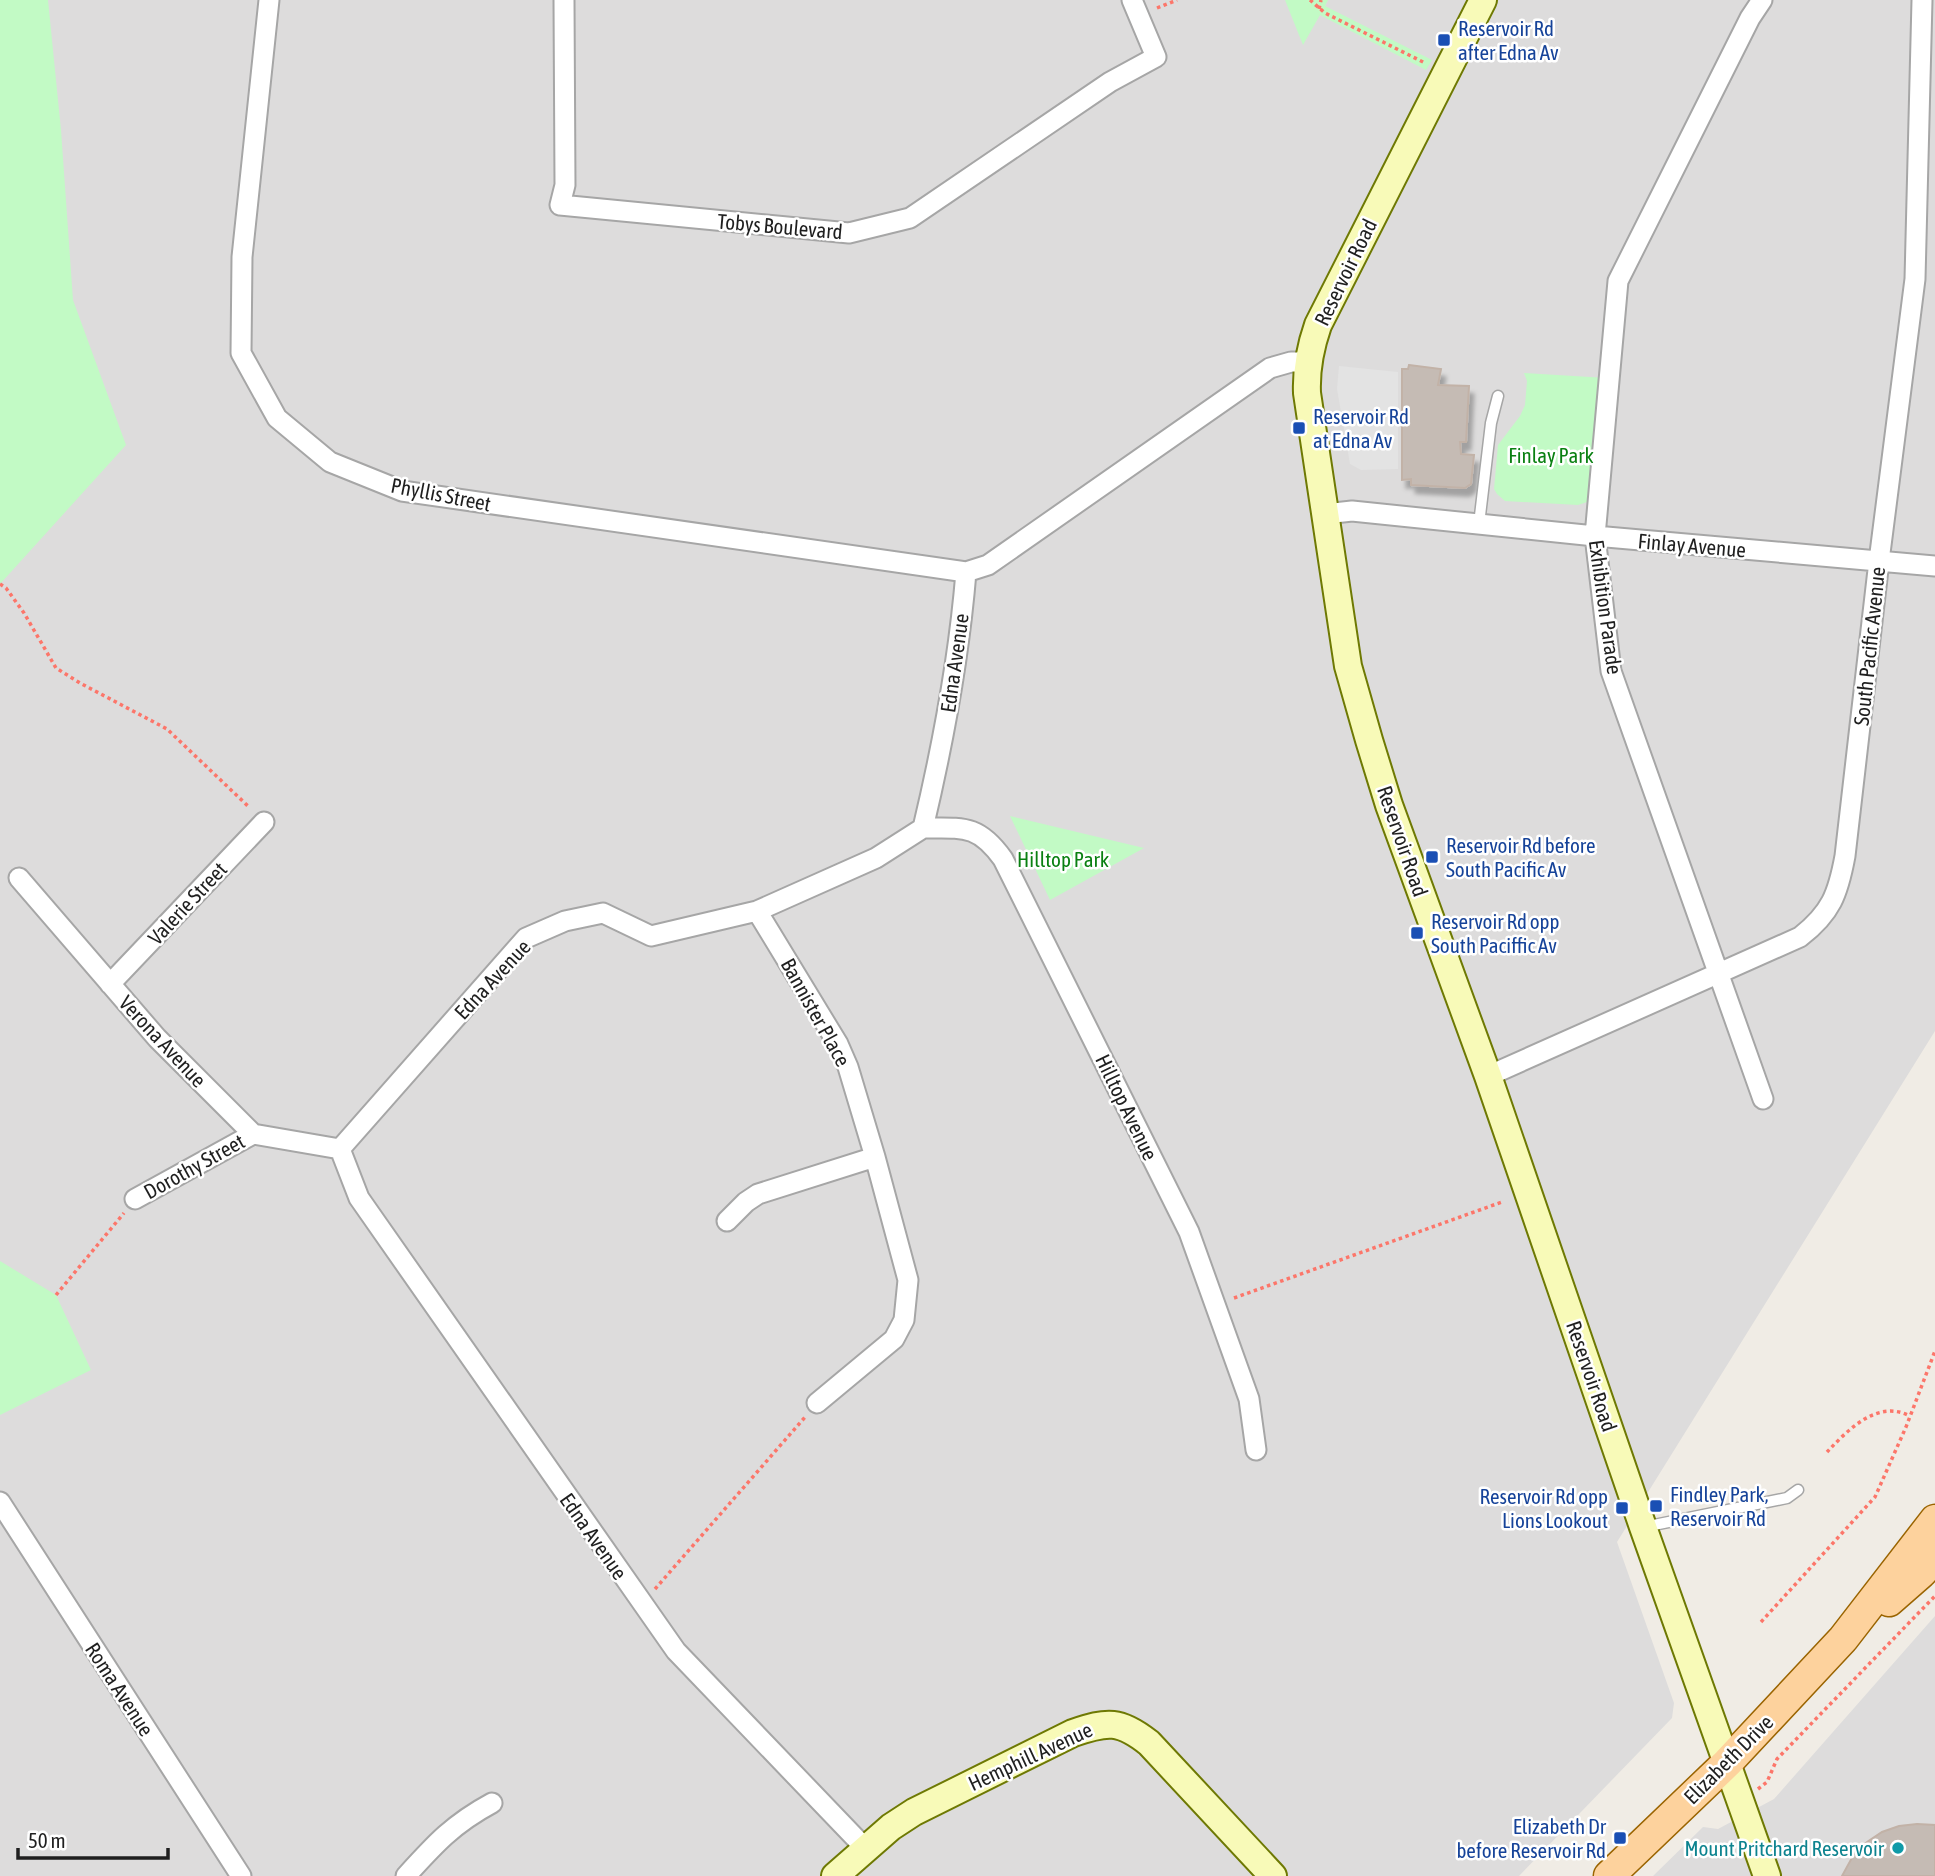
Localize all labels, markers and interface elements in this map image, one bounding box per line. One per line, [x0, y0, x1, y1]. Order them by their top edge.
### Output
place label: Reservoir Rd after Edna Av [1458, 16, 1559, 64]
marker: Reservoir Rd after Edna Av [1436, 32, 1452, 48]
street label: Tobys Boulevard [716, 209, 844, 243]
street label: Reservoir Road [1309, 215, 1381, 329]
place label: Reservoir Rd at Edna Av [1313, 404, 1409, 452]
marker: Reservoir Rd at Edna Av [1291, 420, 1307, 436]
park label: Finlay Park [1508, 443, 1594, 467]
street label: Phyllis Street [389, 473, 493, 515]
street label: Finlay Avenue [1637, 528, 1747, 562]
street label: Exhibition Parade [1585, 538, 1627, 676]
street label: South Pacific Avenue [1849, 565, 1889, 727]
street label: Edna Avenue [935, 612, 973, 714]
street label: Reservoir Road [1373, 782, 1433, 900]
place label: Reservoir Rd before South Pacific Av [1446, 833, 1596, 881]
park label: Hilltop Park [1017, 847, 1109, 871]
marker: Reservoir Rd before South Pacific Av [1424, 849, 1440, 865]
street label: Valerie Street [143, 857, 231, 949]
place label: Reservoir Rd opp South Paciffic Av [1431, 909, 1560, 957]
marker: Reservoir Rd opp South Paciffic Av [1409, 925, 1425, 941]
street label: Edna Avenue [449, 934, 535, 1024]
street label: Bannister Place [776, 954, 856, 1070]
street label: Verona Avenue [115, 990, 211, 1092]
street label: Hilltop Avenue [1091, 1050, 1163, 1164]
street label: Dorothy Street [139, 1128, 249, 1204]
street label: Reservoir Road [1562, 1317, 1622, 1435]
place label: Findley Park, Reservoir Rd [1670, 1482, 1768, 1530]
place label: Reservoir Rd opp Lions Lookout [1480, 1484, 1608, 1532]
street label: Edna Avenue [556, 1488, 632, 1584]
marker: Findley Park, Reservoir Rd [1648, 1498, 1664, 1514]
marker: Reservoir Rd opp Lions Lookout [1614, 1500, 1630, 1516]
street label: Roma Avenue [81, 1638, 159, 1740]
street label: Elizabeth Drive [1678, 1709, 1778, 1809]
street label: Hemphill Avenue [964, 1717, 1096, 1795]
place label: Elizabeth Dr before Reservoir Rd [1456, 1814, 1607, 1862]
scale bar [18, 1816, 168, 1860]
text: 50 m [28, 1828, 66, 1852]
marker: Elizabeth Dr before Reservoir Rd [1612, 1830, 1628, 1846]
place label: Mount Pritchard Reservoir [1684, 1836, 1885, 1860]
marker: Mount Pritchard Reservoir [1890, 1840, 1906, 1856]

